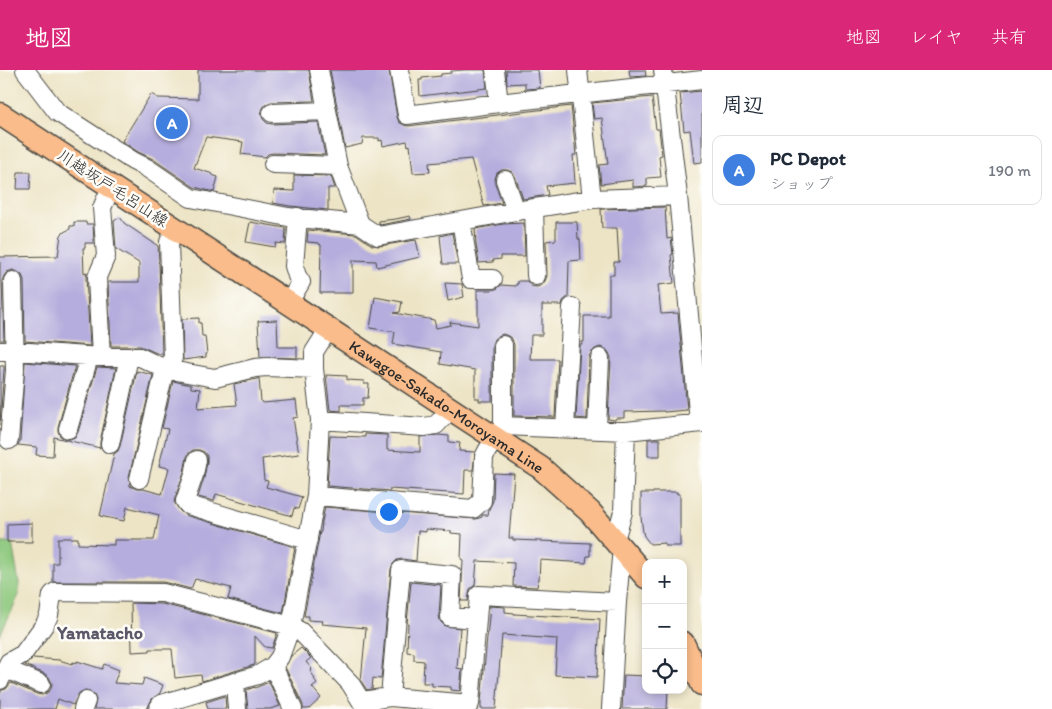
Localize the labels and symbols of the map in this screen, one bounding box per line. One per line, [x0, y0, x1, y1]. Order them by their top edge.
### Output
pin: A [156, 104, 188, 142]
street label: 川越坂戸毛呂山線 [54, 145, 172, 231]
street label: Kawagoe-Sakado-Moroyama Line [346, 336, 548, 477]
your location [376, 499, 402, 525]
district label: Yamatacho [56, 622, 143, 644]

